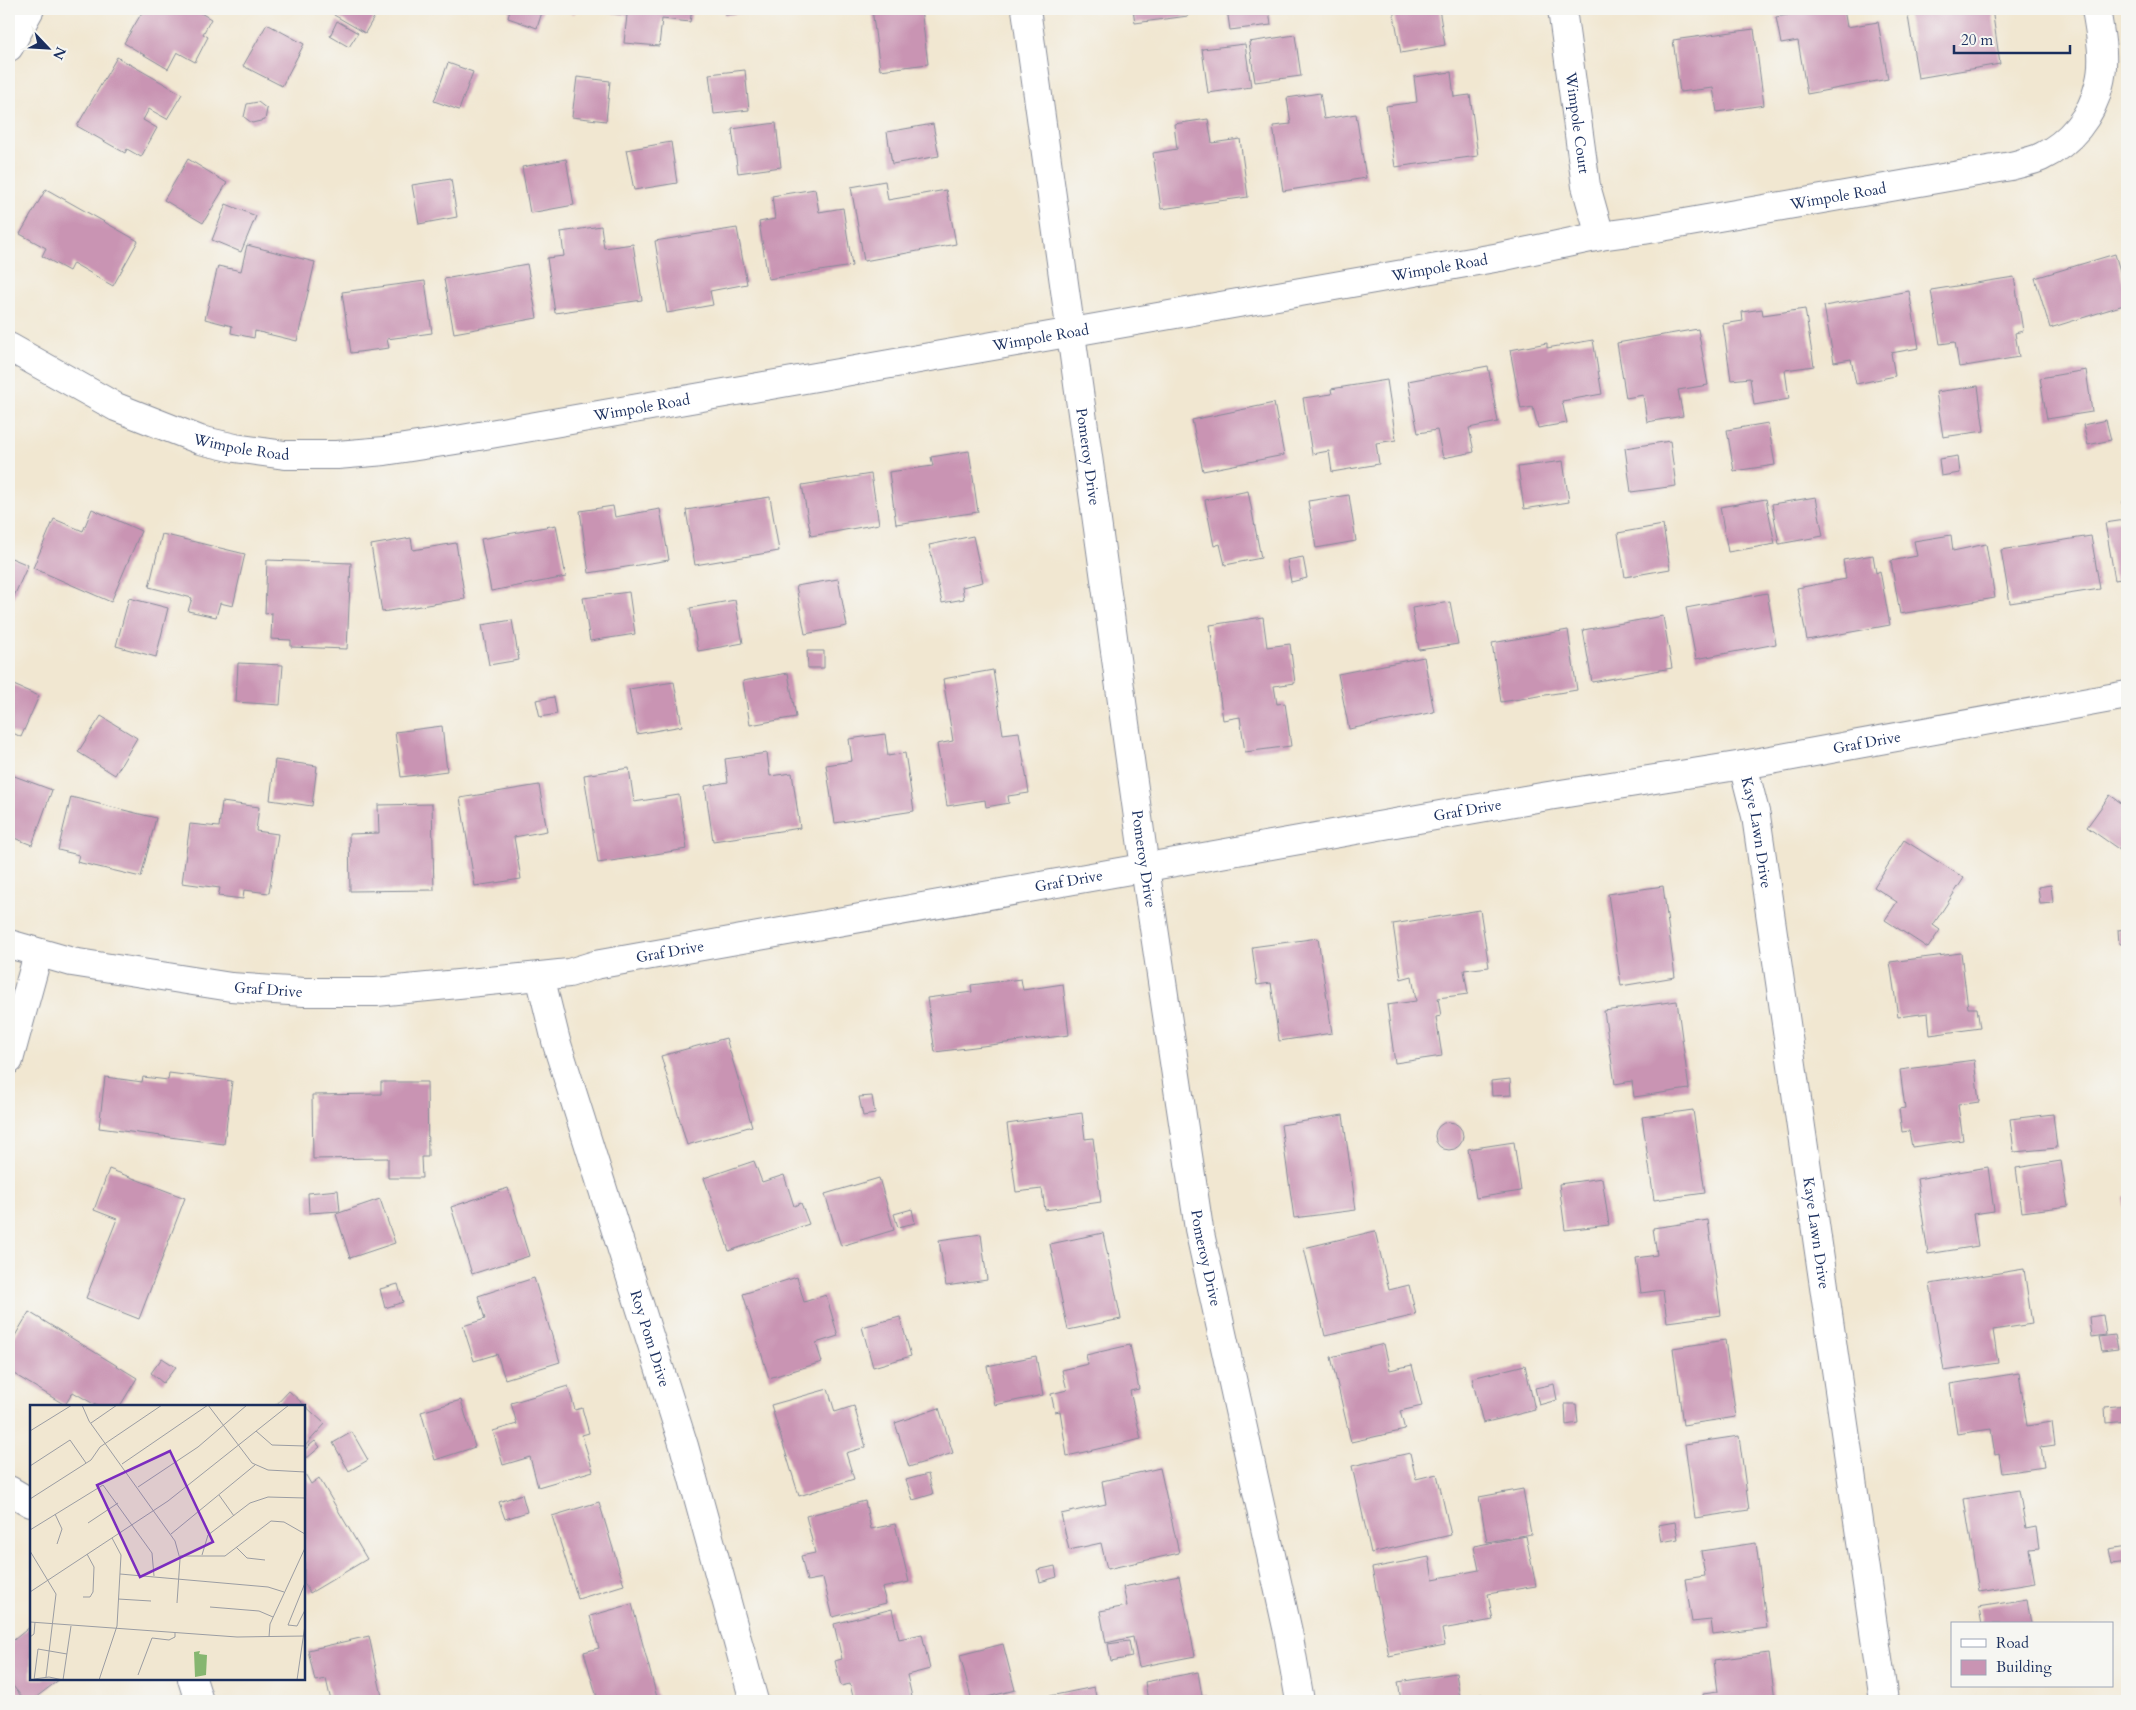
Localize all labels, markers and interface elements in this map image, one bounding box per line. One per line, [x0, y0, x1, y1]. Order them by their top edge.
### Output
north arrow [22, 22, 72, 72]
scale bar [1954, 22, 2070, 54]
text: 20 m [1961, 30, 1993, 50]
text: N [48, 44, 71, 63]
street label: Wimpole Court [1561, 70, 1594, 175]
street label: Wimpole Road [1788, 178, 1888, 215]
street label: Wimpole Road [1389, 249, 1489, 286]
street label: Wimpole Road [990, 319, 1090, 356]
street label: Wimpole Road [591, 389, 691, 426]
street label: Pomeroy Drive [1071, 407, 1105, 507]
street label: Wimpole Road [190, 429, 289, 465]
street label: Graf Drive [1831, 726, 1903, 758]
street label: Kaye Lawn Drive [1736, 775, 1776, 890]
street label: Graf Drive [1432, 794, 1503, 826]
street label: Pomeroy Drive [1127, 809, 1161, 909]
street label: Graf Drive [1033, 865, 1105, 897]
street label: Graf Drive [634, 936, 706, 968]
street label: Graf Drive [233, 977, 304, 1002]
street label: Kaye Lawn Drive [1798, 1176, 1834, 1291]
street label: Pomeroy Drive [1186, 1208, 1226, 1308]
street label: Roy Pom Drive [625, 1288, 675, 1390]
inset map [30, 1405, 305, 1680]
legend [1951, 1622, 2114, 1688]
text: Road [1996, 1633, 2029, 1653]
text: Building [1996, 1657, 2052, 1677]

